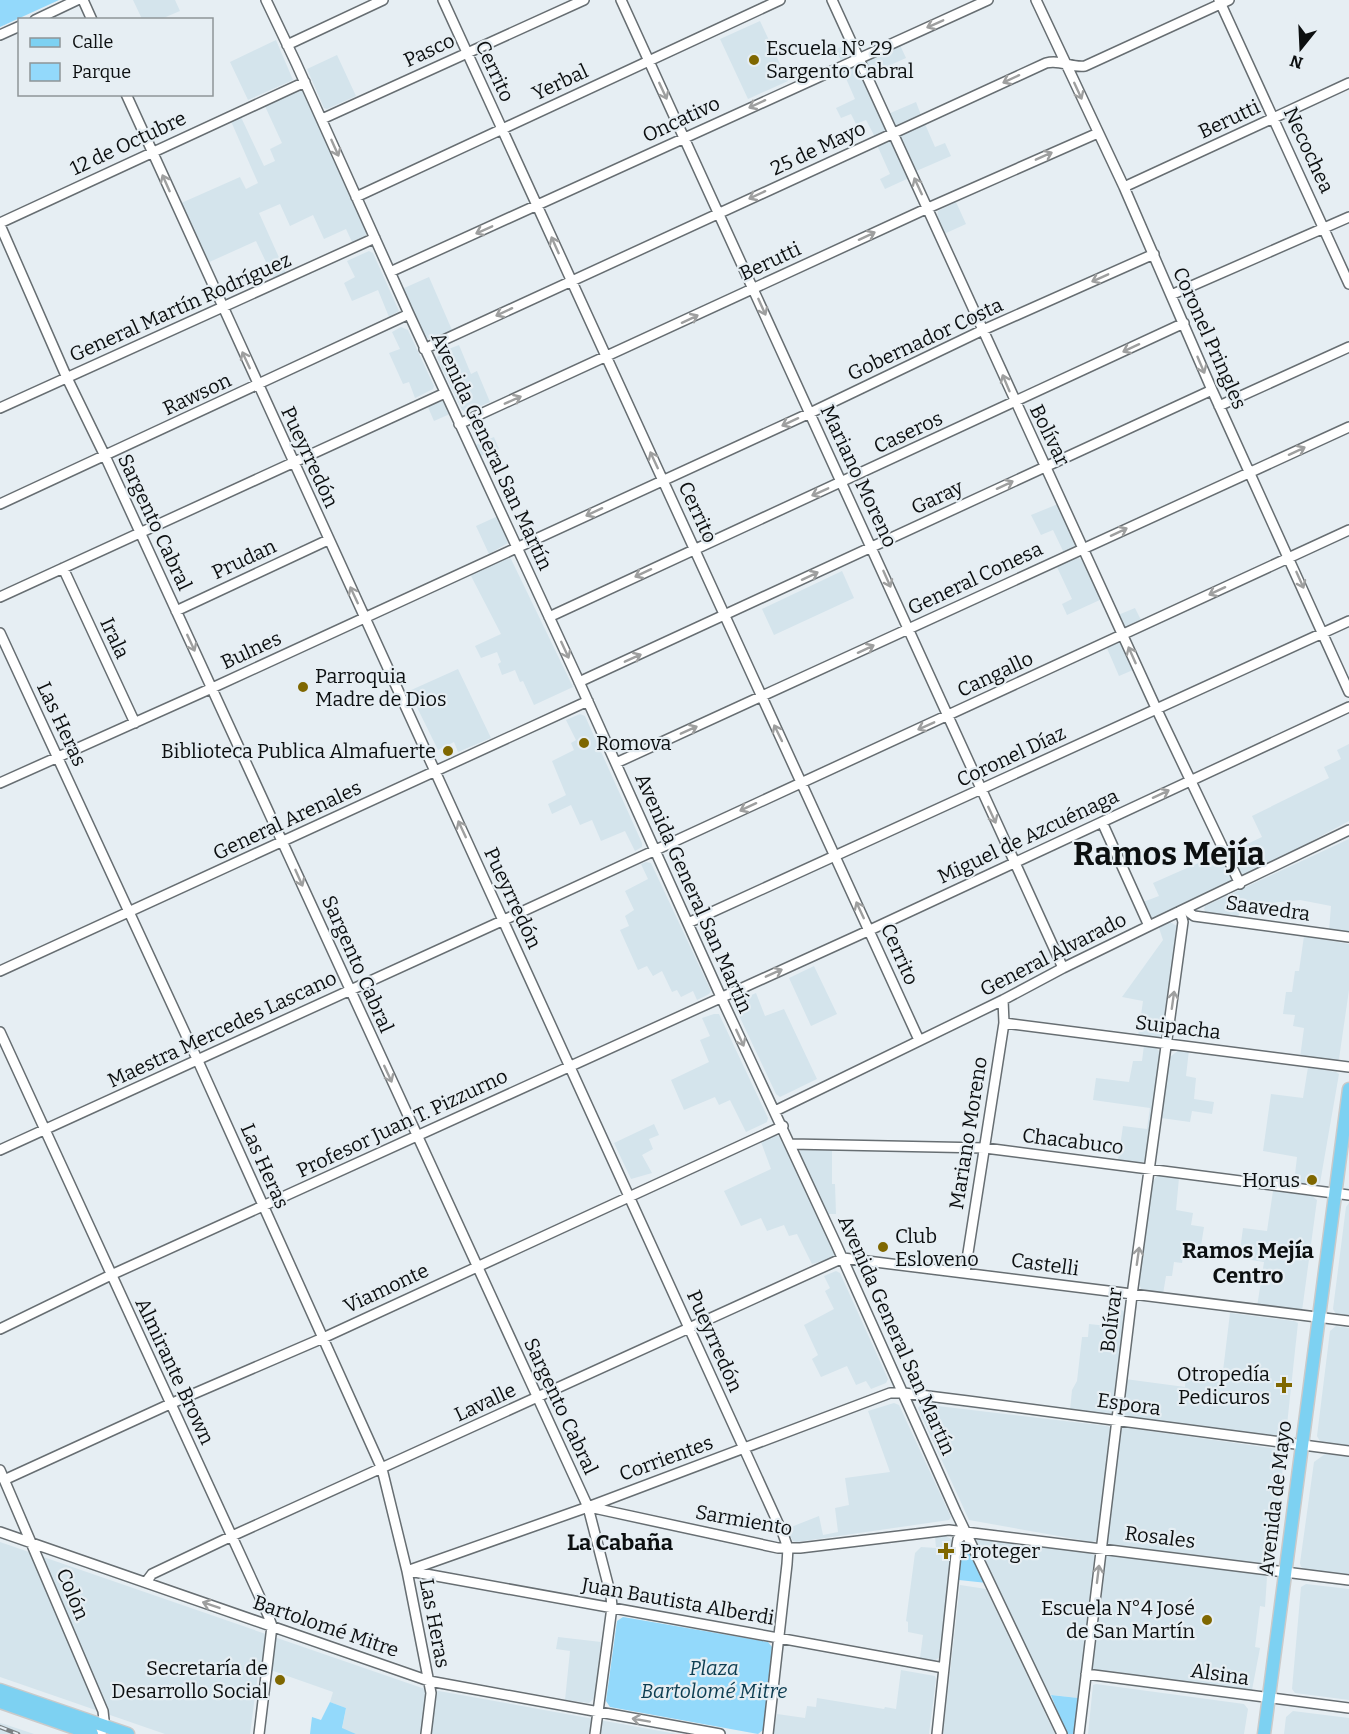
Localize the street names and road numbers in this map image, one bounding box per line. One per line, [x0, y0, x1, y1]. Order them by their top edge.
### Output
street label: Pasco [400, 28, 458, 72]
street label: Cerrito [470, 37, 520, 105]
street label: Yerbal [528, 59, 592, 105]
street label: Oncativo [639, 91, 723, 147]
street label: Berutti [1194, 94, 1264, 144]
street label: Necochea [1279, 103, 1339, 197]
street label: 12 de Octubre [66, 106, 190, 180]
street label: 25 de Mayo [767, 116, 869, 180]
street label: Berutti [735, 236, 805, 286]
street label: General Martín Rodríguez [65, 247, 295, 367]
street label: Coronel Pringles [1168, 263, 1252, 413]
street label: Gobernador Costa [844, 292, 1006, 385]
street label: Avenida General San Martín [426, 328, 558, 574]
street label: Rawson [159, 368, 235, 420]
street label: Bolívar [1025, 400, 1075, 470]
street label: Mariano Moreno [816, 401, 902, 551]
street label: Pueyrredón [276, 403, 344, 512]
street label: Caseros [870, 406, 946, 458]
street label: Sargento Cabral [113, 450, 197, 594]
street label: Garay [907, 474, 967, 519]
street label: Cerrito [673, 478, 723, 546]
street label: Prudan [208, 534, 280, 584]
street label: General Conesa [904, 536, 1046, 620]
street label: Irala [95, 614, 135, 662]
street label: Bulnes [217, 626, 285, 674]
street label: Cangallo [953, 646, 1037, 702]
street label: Las Heras [32, 678, 92, 770]
street label: Coronel Díaz [953, 720, 1069, 792]
street label: Avenida General San Martín [630, 769, 758, 1017]
street label: General Arenales [209, 775, 365, 865]
street label: Miguel de Azcuénaga [934, 783, 1122, 888]
street label: Pueyrredón [479, 844, 547, 953]
street label: Saavedra [1224, 890, 1312, 926]
street label: Sargento Cabral [317, 892, 399, 1037]
street label: General Alvarado [976, 907, 1130, 1001]
street label: Cerrito [876, 919, 924, 989]
street label: Maestra Mercedes Lascano [104, 965, 340, 1093]
street label: Suipacha [1134, 1010, 1222, 1044]
street label: Mariano Moreno [944, 1055, 992, 1211]
street label: Profesor Juan T. Pizzurno [293, 1064, 511, 1182]
street label: Las Heras [236, 1120, 294, 1212]
street label: Chacabuco [1021, 1123, 1125, 1159]
street label: Avenida General San Martín [833, 1211, 961, 1459]
street label: Castelli [1009, 1247, 1081, 1281]
street label: Viamonte [340, 1258, 432, 1318]
street label: Pueyrredón [682, 1286, 748, 1396]
street label: Bolívar [1095, 1286, 1127, 1354]
street label: Almirante Brown [131, 1294, 220, 1448]
street label: Sargento Cabral [519, 1334, 603, 1478]
street label: Lavalle [451, 1377, 519, 1427]
street label: Espora [1096, 1388, 1163, 1420]
street label: Avenida de Mayo [1254, 1419, 1296, 1577]
street label: Corrientes [616, 1430, 716, 1486]
street label: Sarmiento [694, 1500, 794, 1540]
street label: Rosales [1123, 1521, 1197, 1553]
street label: Colón [51, 1565, 95, 1624]
street label: Juan Bautista Alberdi [579, 1572, 776, 1630]
street label: Las Heras [415, 1576, 455, 1670]
street label: Bartolomé Mitre [250, 1590, 402, 1662]
street label: Alsina [1189, 1658, 1251, 1690]

